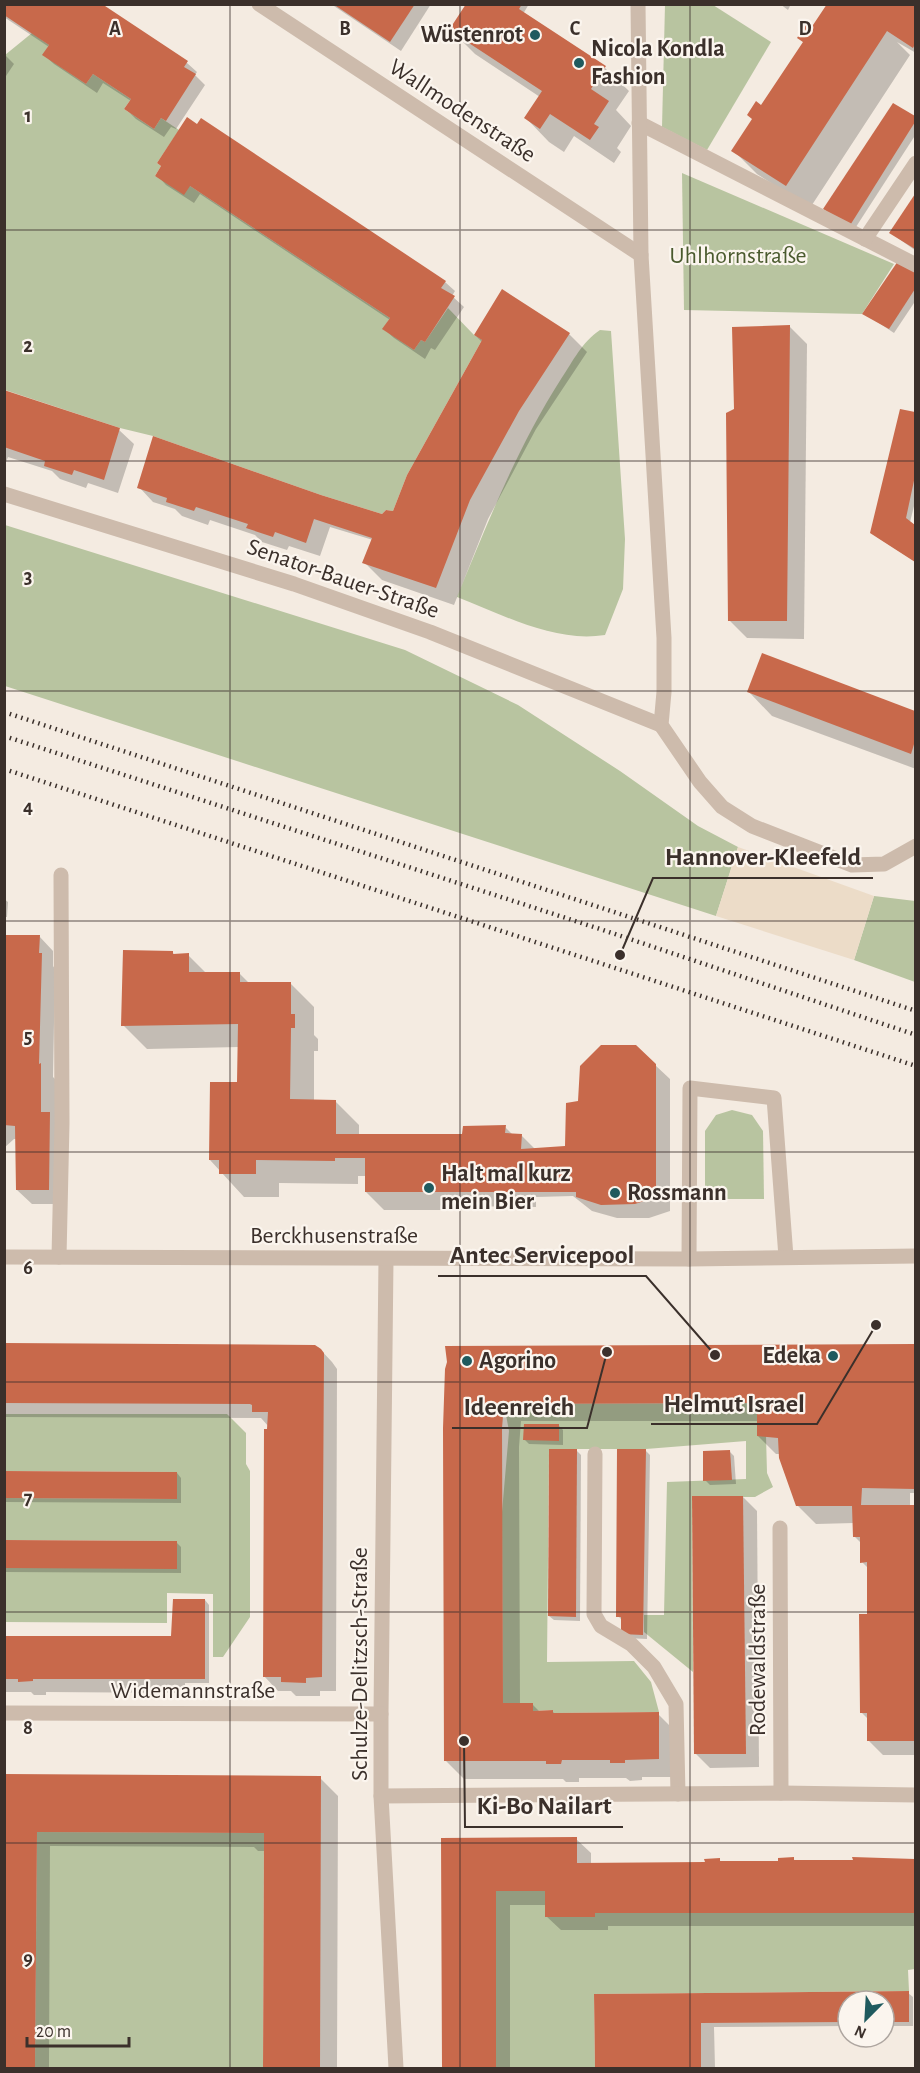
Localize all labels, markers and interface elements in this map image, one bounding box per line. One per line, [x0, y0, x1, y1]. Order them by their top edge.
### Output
text: A [109, 19, 121, 39]
text: B [339, 19, 351, 39]
text: C [570, 19, 581, 39]
text: D [798, 19, 812, 39]
place label: Wüstenrot [421, 23, 523, 47]
marker: Wüstenrot [528, 28, 542, 42]
place label: Nicola Kondla Fashion [591, 37, 725, 89]
street label: Wallmodenstraße [384, 55, 540, 167]
marker: Nicola Kondla Fashion [572, 56, 586, 70]
text: 1 [24, 106, 32, 126]
park label: Uhlhornstraße [669, 244, 807, 268]
text: 2 [23, 336, 33, 356]
street label: Senator-Bauer-Straße [244, 535, 442, 623]
text: 3 [24, 567, 32, 587]
text: 4 [23, 797, 33, 817]
callout: Hannover-Kleefeld [653, 834, 873, 878]
text: Hannover-Kleefeld [665, 844, 862, 870]
text: 5 [24, 1027, 32, 1047]
place label: Halt mal kurz mein Bier [441, 1162, 571, 1214]
marker: Halt mal kurz mein Bier [422, 1181, 436, 1195]
place label: Rossmann [627, 1181, 727, 1205]
marker: Rossmann [608, 1186, 622, 1200]
street label: Berckhusenstraße [250, 1224, 418, 1248]
callout: Antec Servicepool [438, 1232, 646, 1276]
text: Antec Servicepool [450, 1242, 634, 1268]
text: 6 [23, 1258, 33, 1278]
place label: Edeka [762, 1344, 821, 1368]
place label: Agorino [479, 1349, 556, 1373]
marker: Edeka [826, 1349, 840, 1363]
marker: Agorino [460, 1354, 474, 1368]
callout: Helmut Israel [651, 1380, 817, 1424]
callout: Ideenreich [452, 1384, 587, 1428]
text: Helmut Israel [663, 1391, 805, 1417]
text: Ideenreich [464, 1394, 574, 1420]
text: 7 [24, 1488, 33, 1508]
street label: Schulze-Delitzsch-Straße [348, 1547, 372, 1781]
street label: Rodewaldstraße [746, 1584, 770, 1736]
street label: Widemannstraße [111, 1679, 275, 1703]
text: 8 [23, 1718, 33, 1738]
callout: Ki-Bo Nailart [465, 1783, 623, 1827]
text: Ki-Bo Nailart [477, 1793, 612, 1819]
text: 9 [23, 1949, 33, 1969]
north arrow [836, 1989, 896, 2049]
scale bar [27, 2010, 129, 2048]
text: N [852, 2022, 869, 2041]
text: 20 m [36, 2023, 71, 2041]

